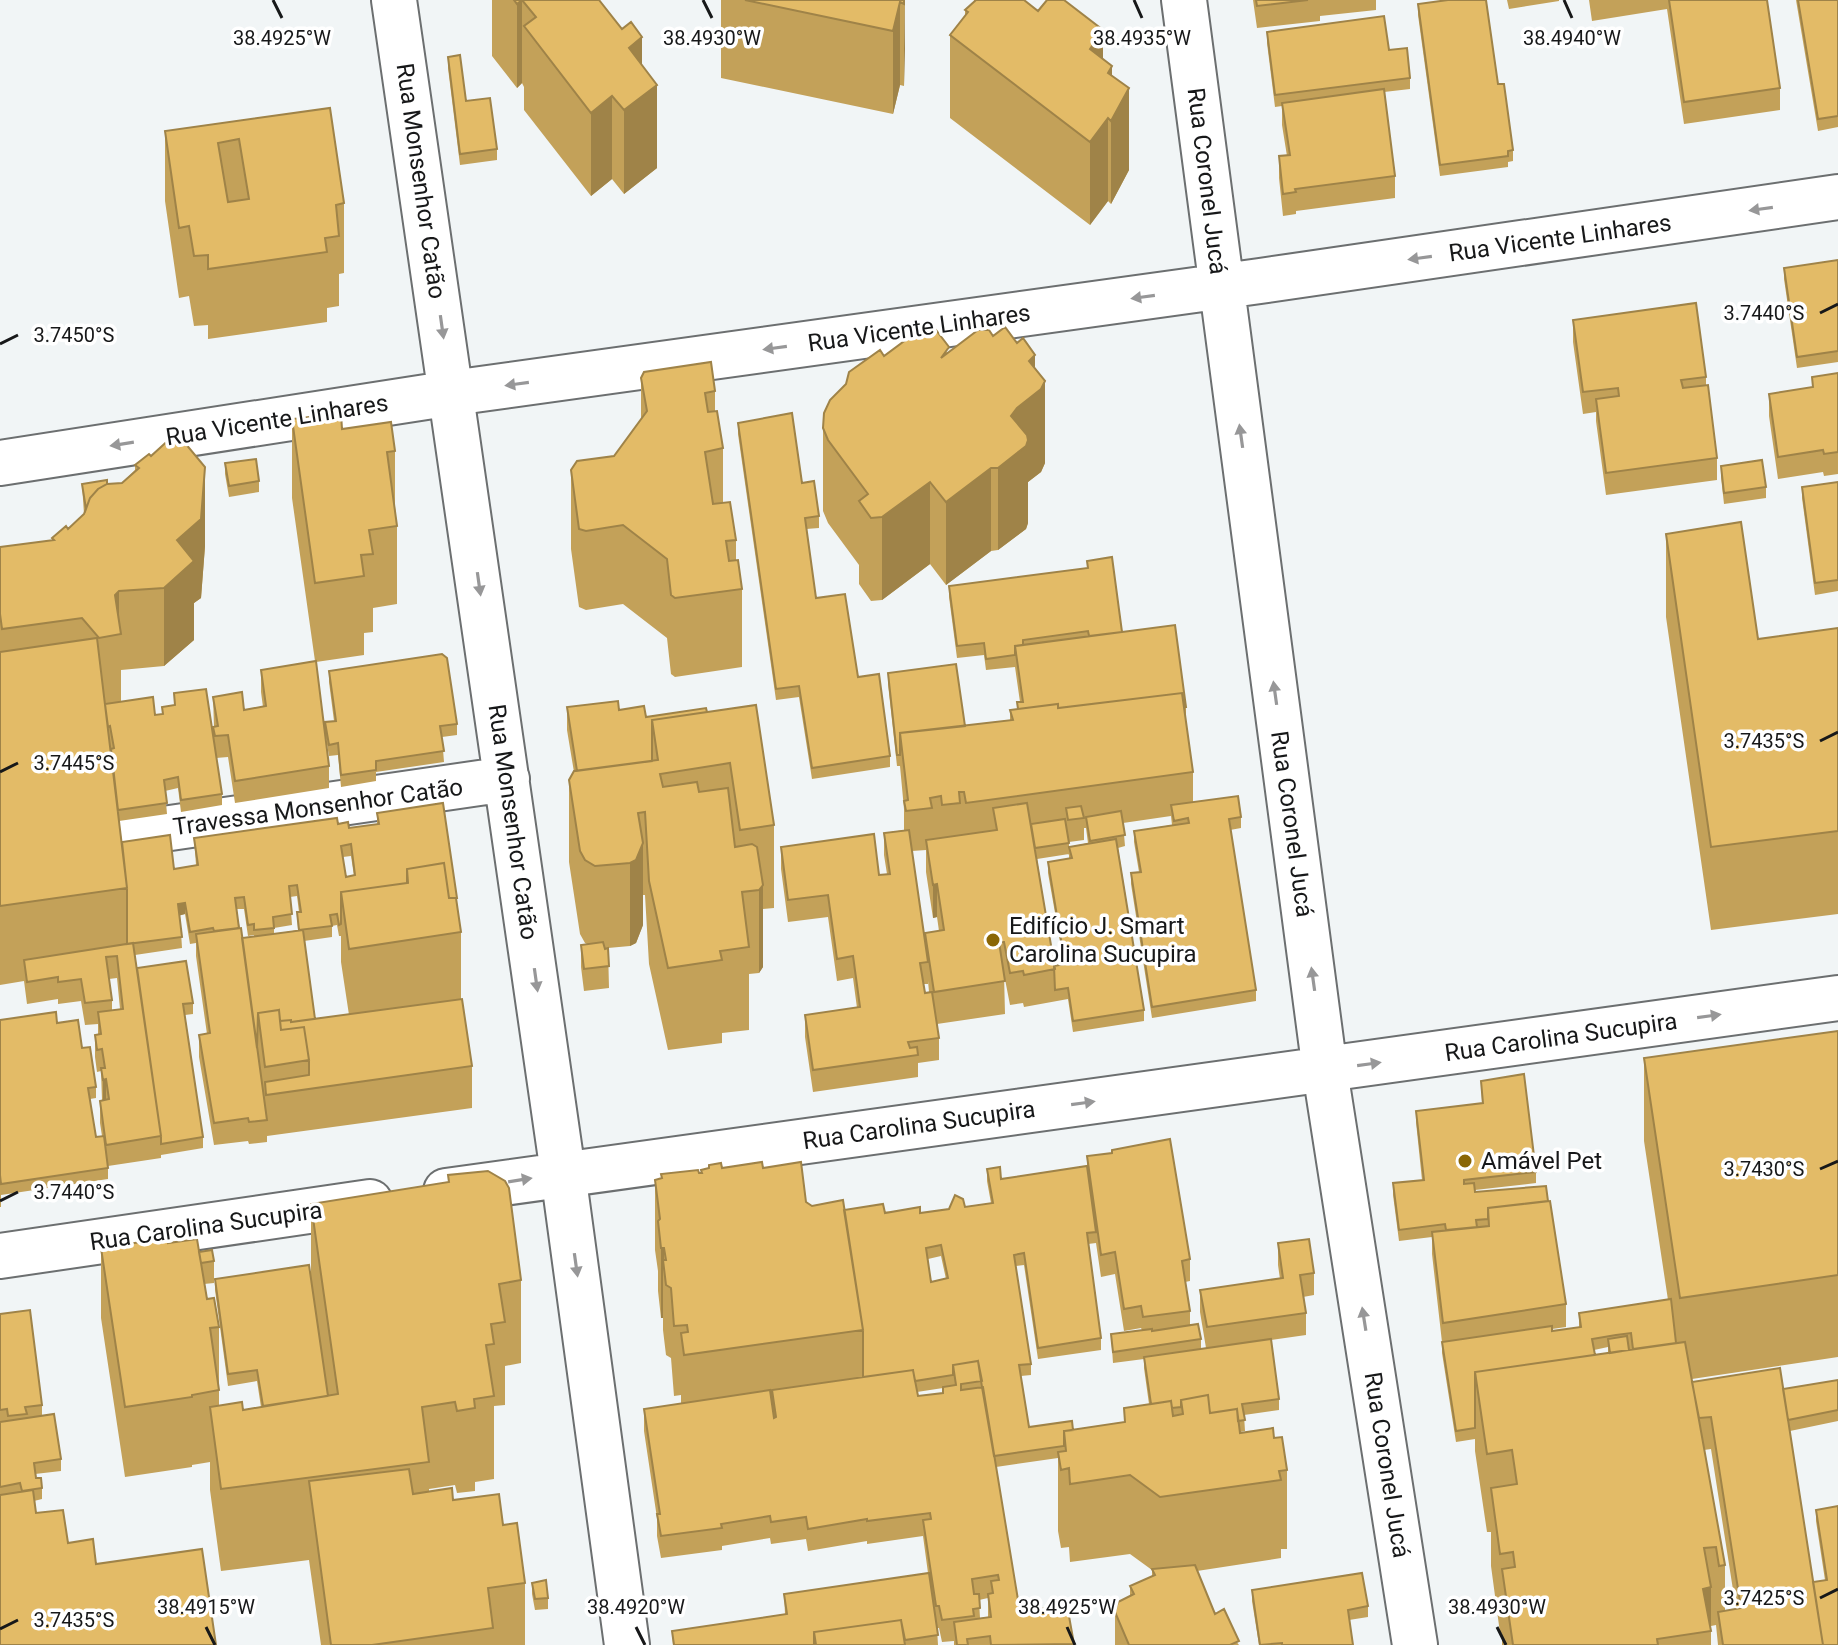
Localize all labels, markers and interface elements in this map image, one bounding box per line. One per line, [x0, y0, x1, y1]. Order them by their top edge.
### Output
text: 38.4925°W [233, 26, 331, 50]
text: 38.4930°W [663, 26, 761, 50]
text: 38.4935°W [1093, 26, 1191, 50]
text: 38.4940°W [1523, 26, 1621, 50]
street label: Rua Monsenhor Catão [391, 61, 451, 301]
street label: Rua Coronel Jucá [1182, 86, 1232, 276]
one-way arrow [1748, 203, 1773, 216]
street label: Rua Vicente Linhares [1447, 209, 1673, 267]
one-way arrow [1408, 252, 1433, 265]
one-way arrow [1131, 291, 1156, 304]
street label: Rua Vicente Linhares [806, 299, 1032, 357]
text: 3.7440°S [1724, 301, 1805, 325]
one-way arrow [436, 314, 449, 339]
text: 3.7450°S [34, 323, 115, 347]
one-way arrow [762, 342, 787, 355]
one-way arrow [505, 378, 530, 391]
street label: Rua Vicente Linhares [164, 389, 390, 451]
one-way arrow [1234, 423, 1247, 448]
one-way arrow [109, 438, 134, 451]
one-way arrow [473, 572, 486, 597]
one-way arrow [1268, 680, 1281, 705]
street label: Rua Monsenhor Catão [483, 702, 543, 942]
street label: Rua Coronel Jucá [1265, 729, 1319, 919]
text: 3.7435°S [1724, 729, 1805, 753]
text: 3.7445°S [34, 751, 115, 775]
street label: Travessa Monsenhor Catão [171, 773, 465, 841]
place label: Edifício J. Smart Carolina Sucupira [1009, 912, 1197, 968]
marker: Edifício J. Smart Carolina Sucupira [984, 931, 1002, 949]
one-way arrow [1306, 966, 1319, 991]
one-way arrow [530, 968, 543, 993]
street label: Rua Carolina Sucupira [1443, 1007, 1679, 1067]
one-way arrow [1697, 1009, 1722, 1022]
one-way arrow [1356, 1058, 1381, 1071]
street label: Rua Carolina Sucupira [801, 1095, 1037, 1155]
one-way arrow [1071, 1096, 1096, 1109]
place label: Amável Pet [1481, 1147, 1602, 1175]
marker: Amável Pet [1456, 1152, 1474, 1170]
text: 3.7430°S [1724, 1157, 1805, 1181]
one-way arrow [508, 1173, 533, 1186]
text: 3.7440°S [34, 1180, 115, 1204]
street label: Rua Carolina Sucupira [88, 1196, 324, 1256]
one-way arrow [569, 1253, 582, 1278]
one-way arrow [1357, 1306, 1370, 1331]
street label: Rua Coronel Jucá [1358, 1370, 1416, 1560]
text: 3.7425°S [1724, 1586, 1805, 1610]
text: 38.4915°W [157, 1595, 255, 1619]
text: 38.4920°W [587, 1595, 685, 1619]
text: 38.4925°W [1018, 1595, 1116, 1619]
text: 38.4930°W [1448, 1595, 1546, 1619]
text: 3.7435°S [34, 1608, 115, 1632]

